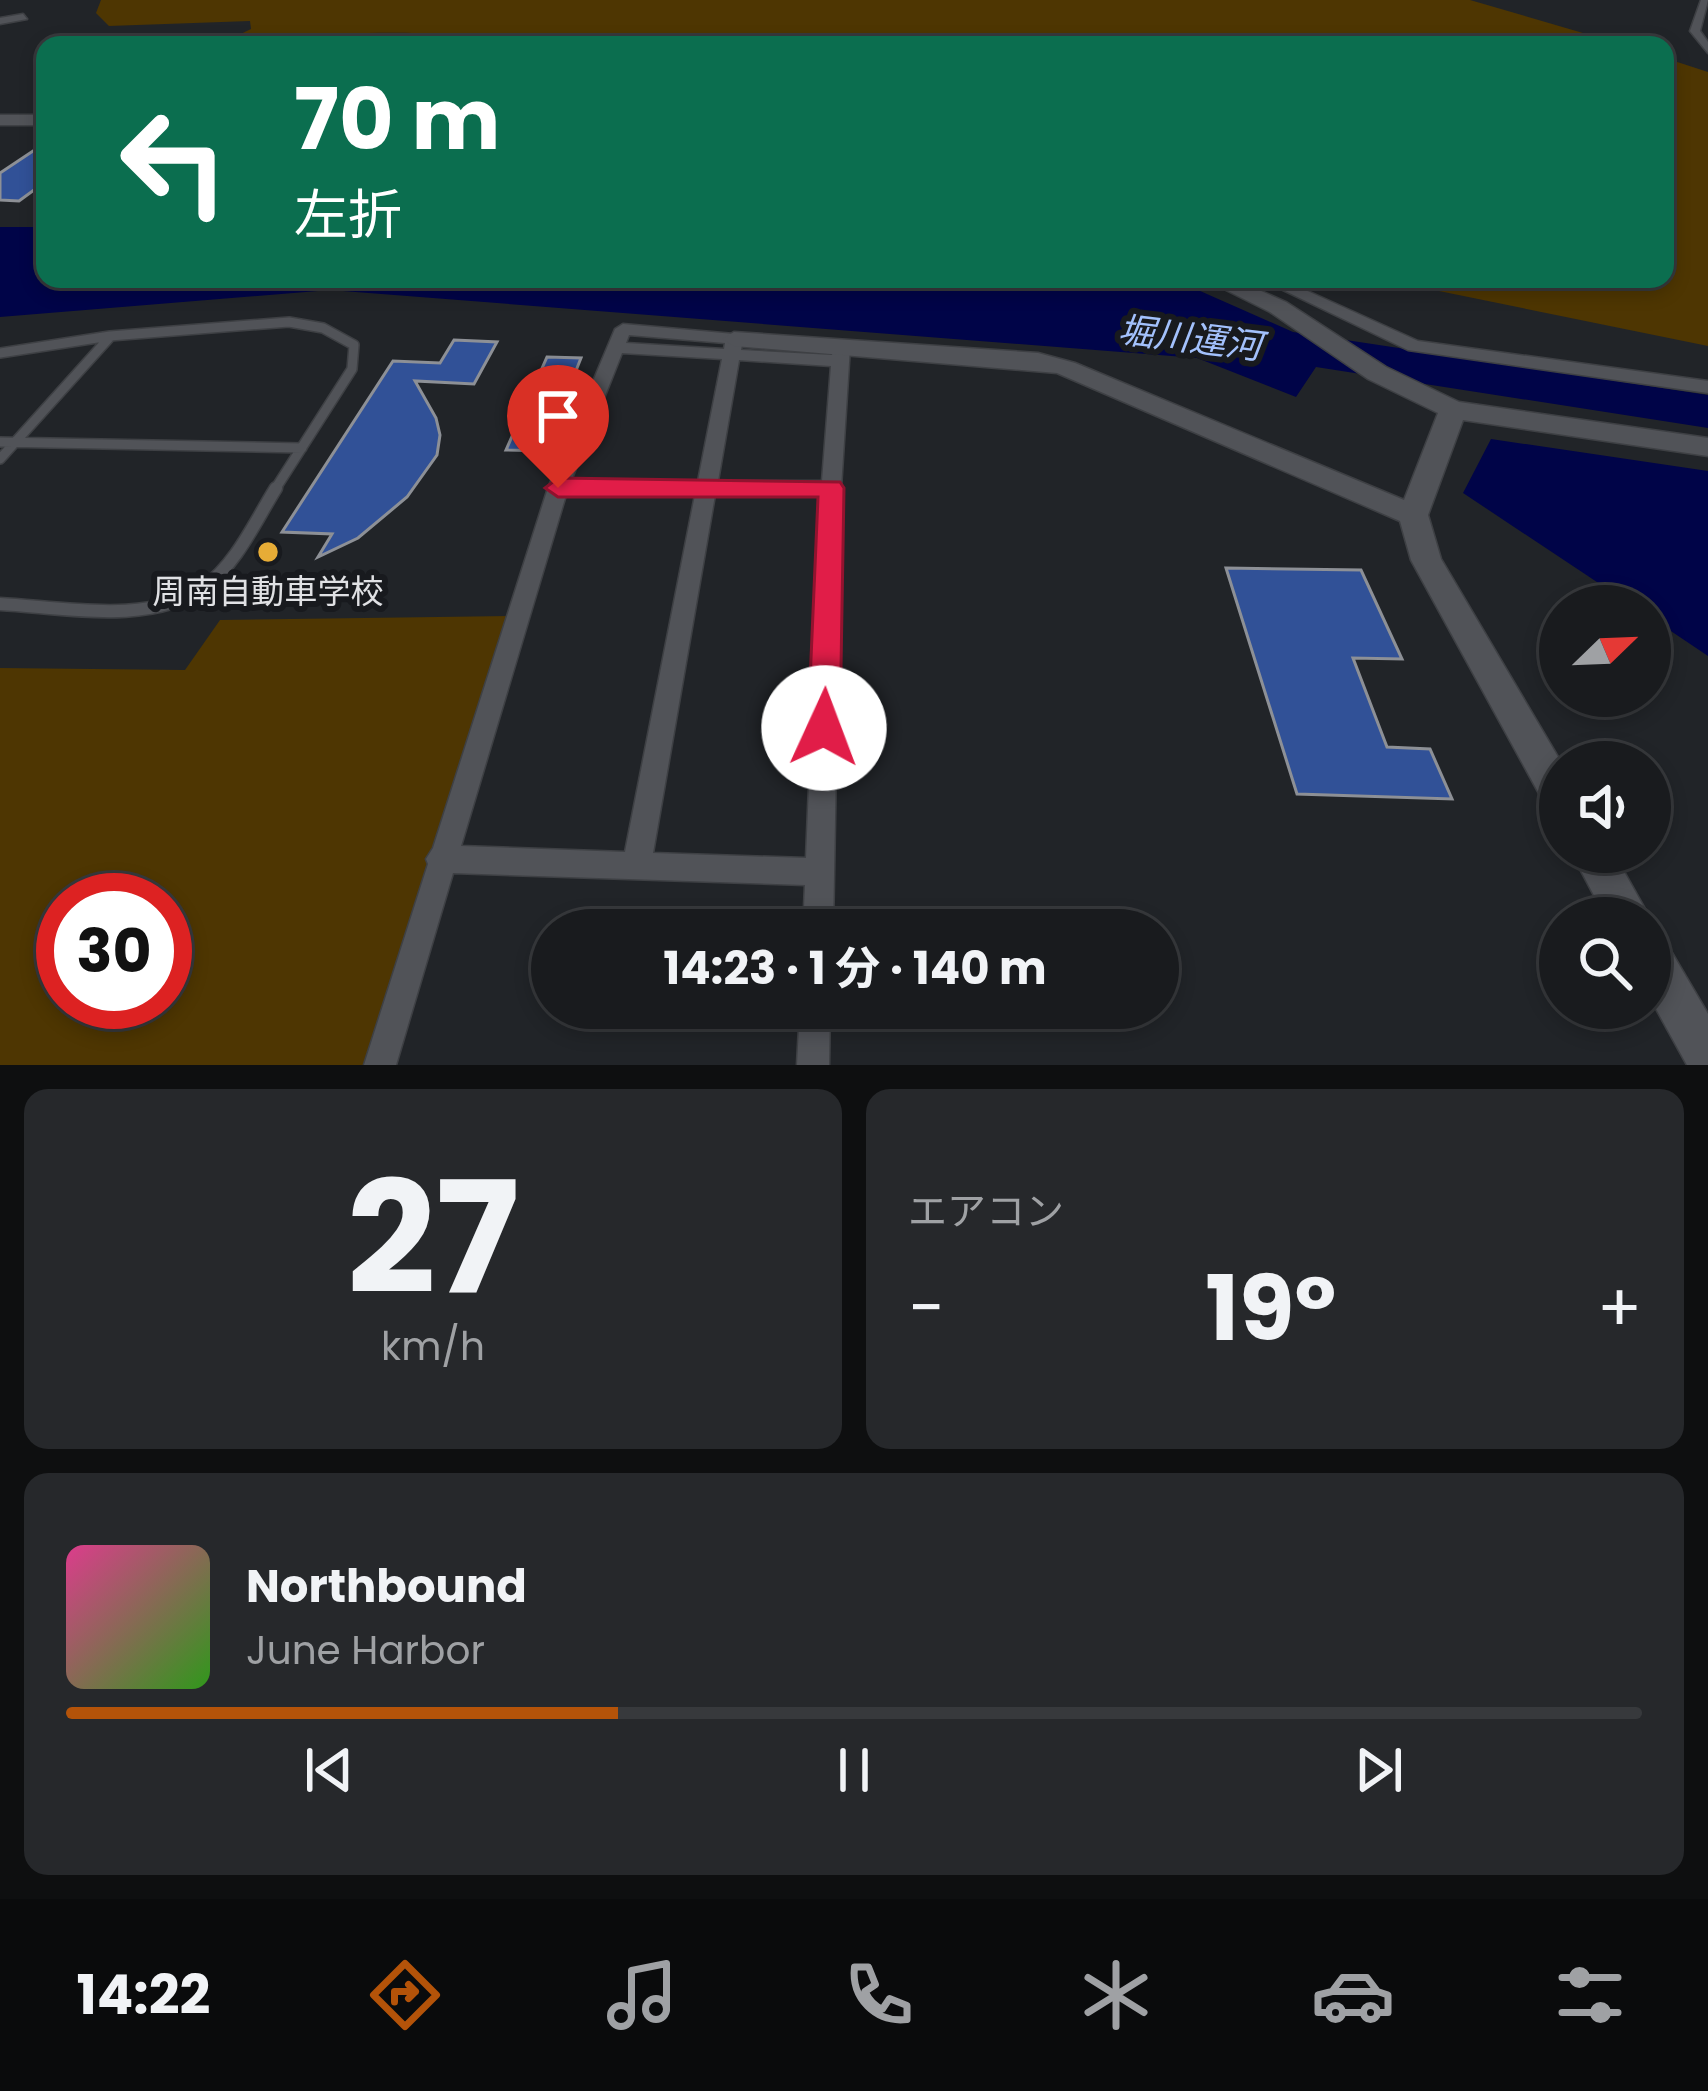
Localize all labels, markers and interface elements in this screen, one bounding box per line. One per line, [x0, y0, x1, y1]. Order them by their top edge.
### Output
text: 70 m [294, 61, 500, 178]
icon: left [96, 84, 252, 240]
text: 左折 [294, 177, 402, 253]
water label: 堀川運河 [1115, 304, 1271, 373]
pin [507, 365, 609, 488]
icon: arrive [525, 383, 591, 449]
marker: 周南自動車学校 [255, 539, 281, 565]
place label: 周南自動車学校 [153, 568, 384, 615]
north arrow [1539, 585, 1671, 717]
map controls [1539, 585, 1671, 1029]
position arrow [761, 665, 887, 791]
button: sound [1539, 741, 1671, 873]
speed limit sign: 30 [36, 873, 192, 1029]
button: search [1539, 897, 1671, 1029]
text: 14:23 · 1 分 · 140 m [663, 937, 1047, 1000]
text: 27 [347, 1129, 519, 1348]
text: エアコン [908, 1184, 1064, 1239]
text: 19° [1205, 1245, 1336, 1372]
text: − [908, 1262, 944, 1354]
text: + [1597, 1262, 1642, 1354]
text: km/h [381, 1319, 485, 1374]
text: Northbound [246, 1555, 527, 1618]
text: June Harbor [246, 1623, 485, 1678]
icon: previous [296, 1737, 362, 1803]
icon: pause [821, 1737, 887, 1803]
icon: next [1346, 1737, 1412, 1803]
icon: directions [363, 1953, 447, 2037]
icon: music [600, 1953, 684, 2037]
icon: phone [837, 1953, 921, 2037]
icon: climate [1074, 1953, 1158, 2037]
icon: car [1311, 1953, 1395, 2037]
icon: filters [1548, 1953, 1632, 2037]
text: 14:22 [76, 1957, 210, 2033]

